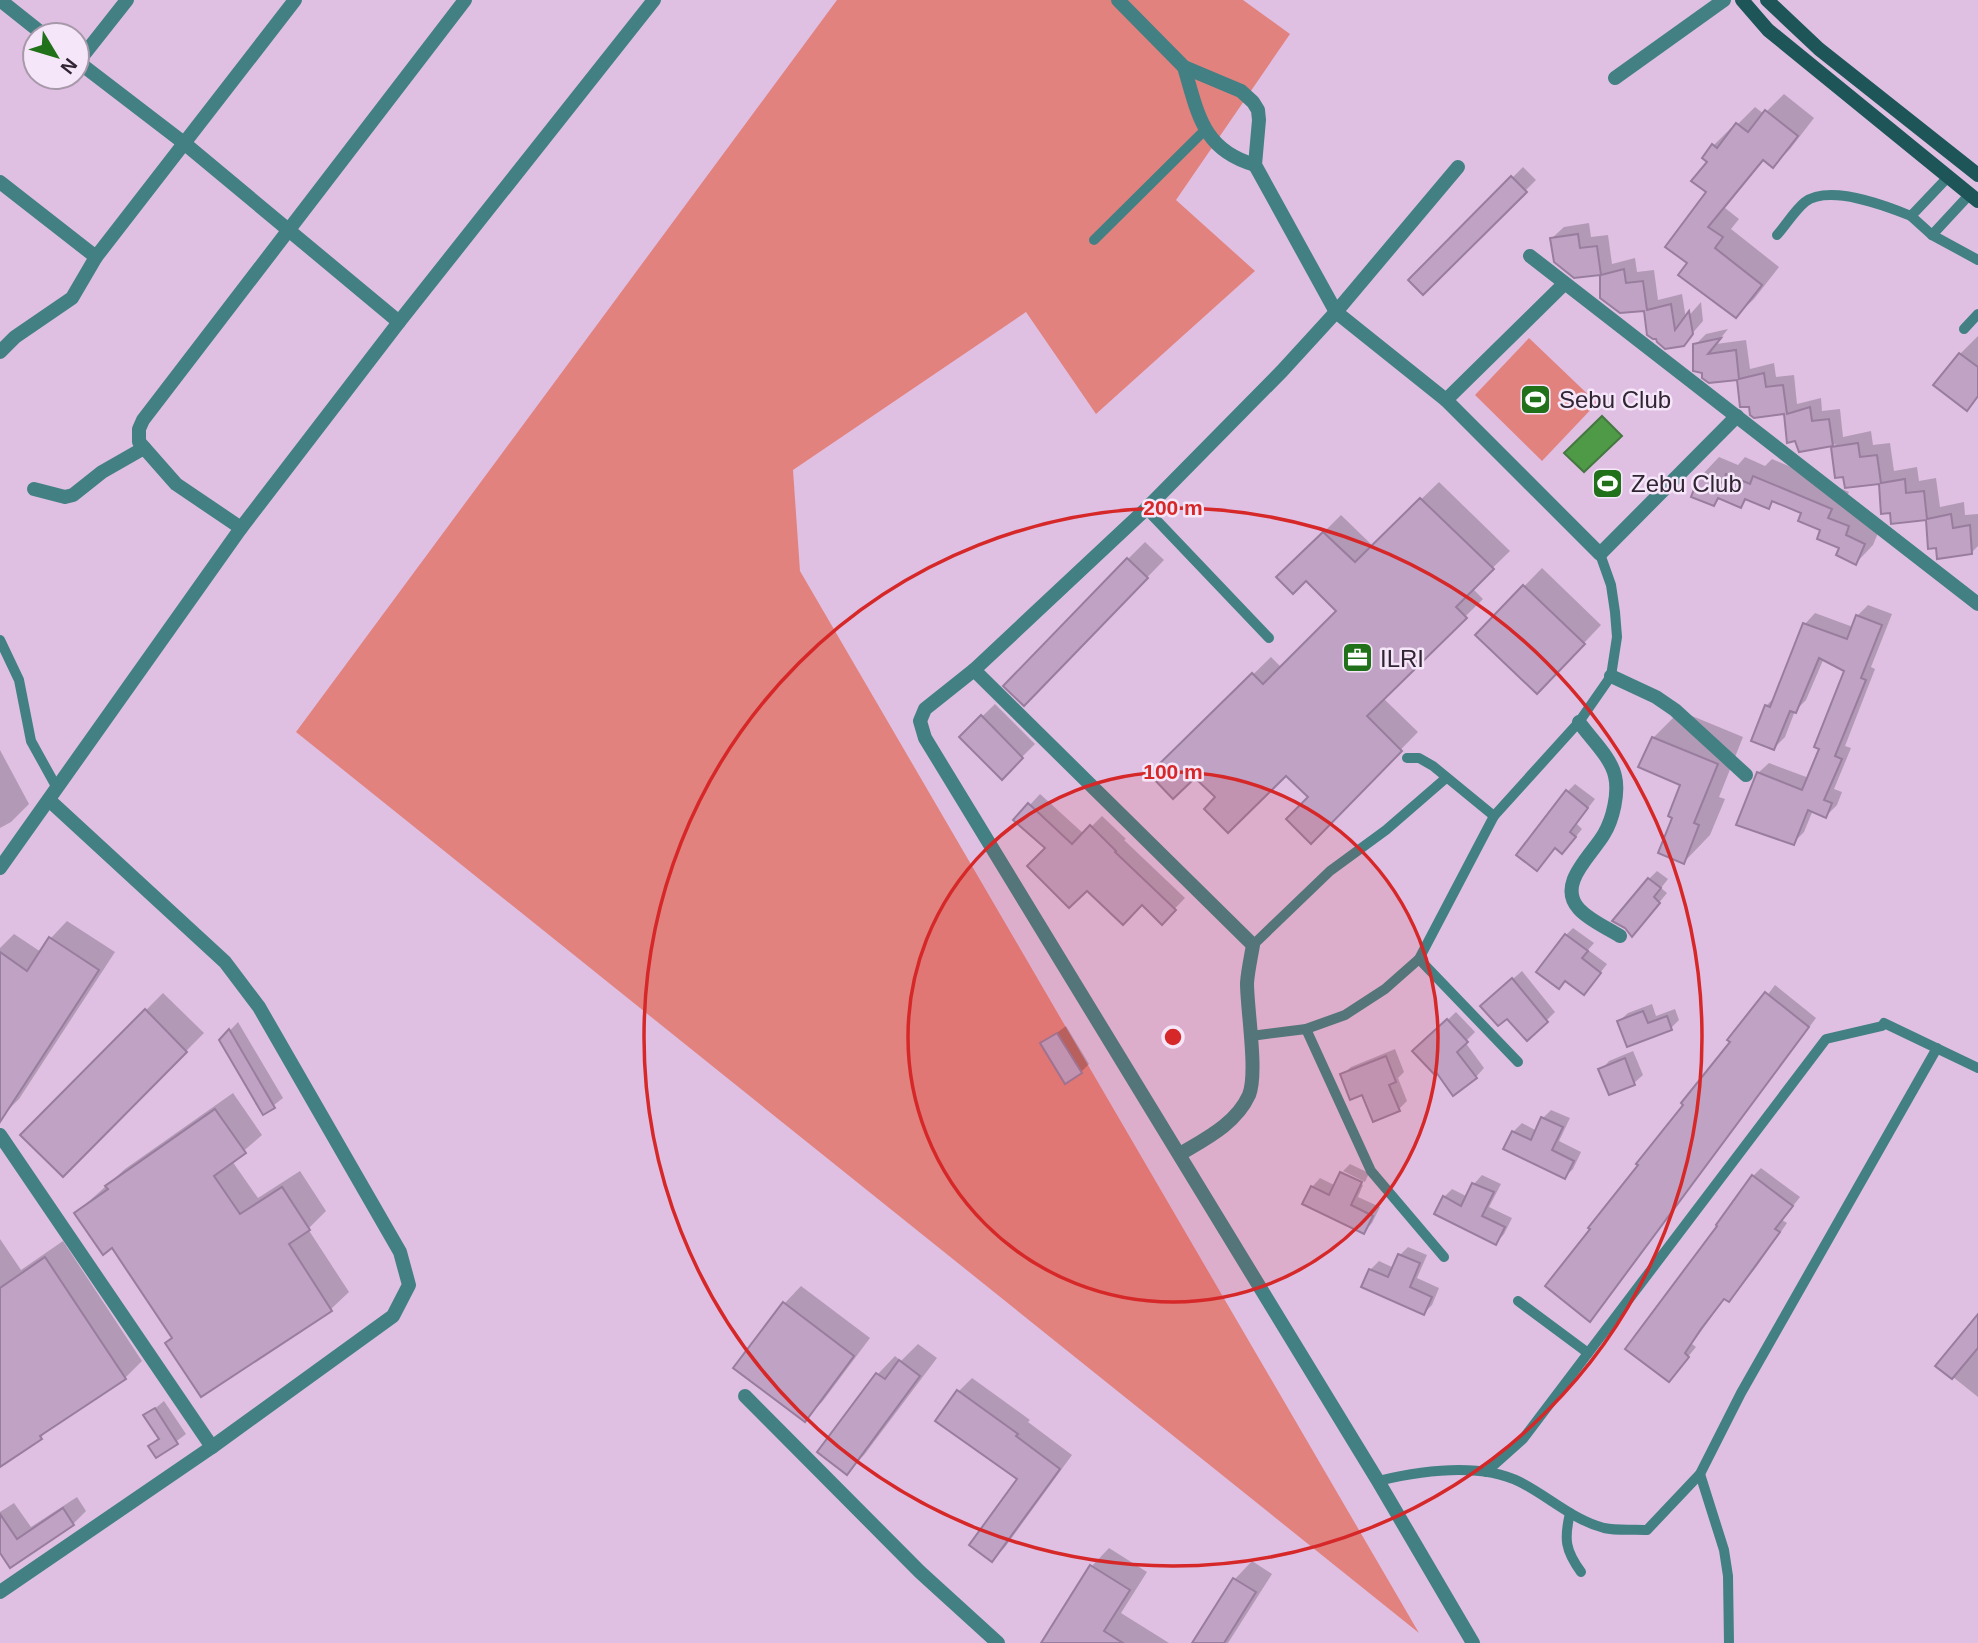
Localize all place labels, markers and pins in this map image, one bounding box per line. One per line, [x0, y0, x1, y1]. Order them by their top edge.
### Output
sports icon: Sebu Club [1519, 382, 1553, 416]
place label: Sebu Club [1559, 386, 1671, 413]
sports icon: Zebu Club [1591, 466, 1625, 500]
place label: Zebu Club [1631, 470, 1742, 497]
office icon: ILRI [1340, 641, 1374, 675]
place label: ILRI [1380, 645, 1424, 672]
centre of rings [1161, 1025, 1185, 1049]

